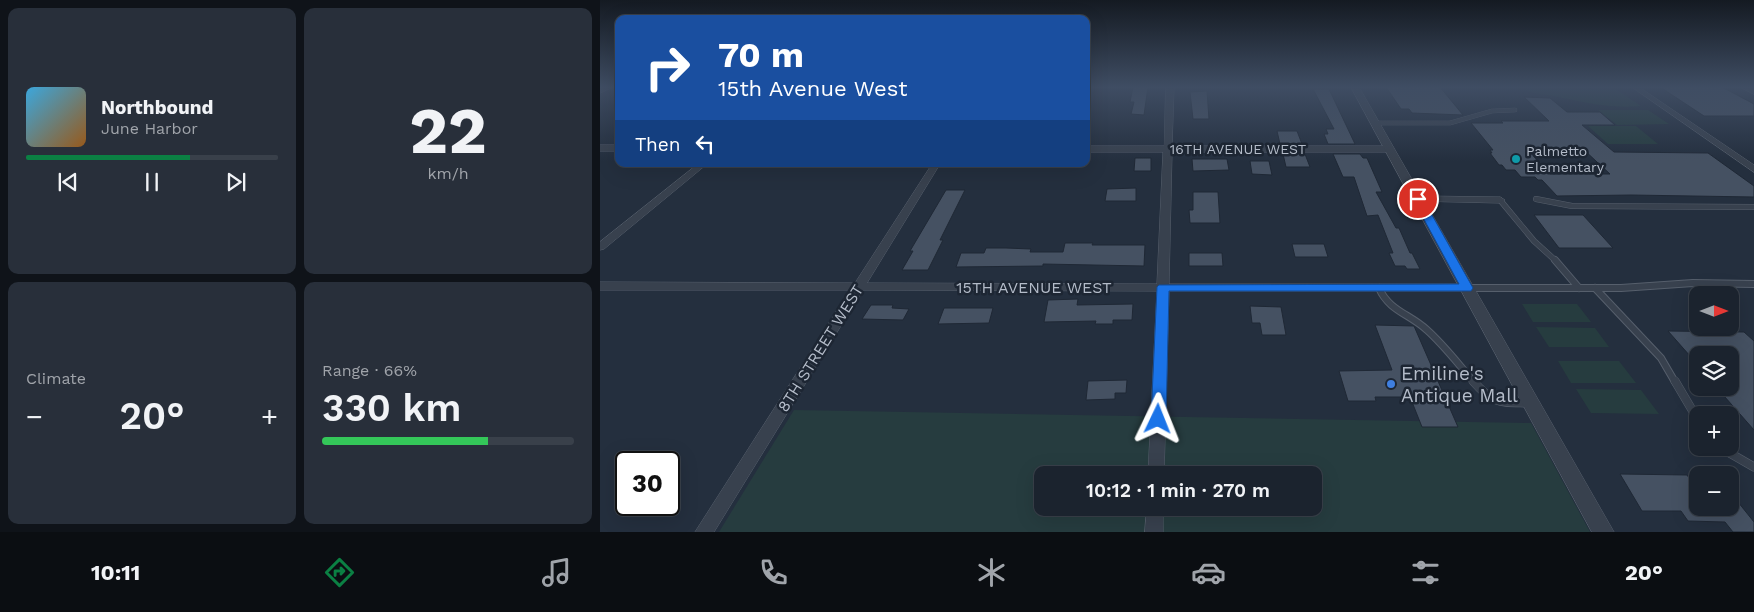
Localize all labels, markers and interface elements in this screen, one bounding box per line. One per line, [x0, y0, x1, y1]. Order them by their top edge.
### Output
text: 70 m [718, 34, 804, 76]
icon: right [635, 35, 700, 100]
text: 15th Avenue West [718, 76, 908, 101]
text: 22 [409, 93, 487, 169]
text: Northbound [101, 96, 213, 119]
text: June Harbor [101, 119, 198, 138]
icon: left [691, 130, 719, 158]
text: Then [635, 133, 681, 156]
street label: 16TH AVENUE WEST [1170, 141, 1307, 157]
place label: Palmetto Elementary [1526, 143, 1605, 175]
marker: Palmetto Elementary [1510, 153, 1522, 165]
text: km/h [427, 164, 469, 183]
icon: previous [54, 168, 82, 196]
icon: pause [138, 168, 166, 196]
icon: next [222, 168, 250, 196]
pin [1397, 178, 1439, 220]
icon: arrive [1404, 185, 1432, 213]
street label: 15TH AVENUE WEST [956, 278, 1112, 297]
street label: 8TH STREET WEST [774, 281, 867, 415]
north arrow [1689, 286, 1739, 336]
map controls [1689, 286, 1739, 516]
button: layers [1689, 346, 1739, 396]
text: Range · 66% [322, 361, 417, 380]
place label: Emiline's Antique Mall [1401, 362, 1518, 407]
text: Climate [26, 369, 86, 388]
marker: Emiline's Antique Mall [1385, 378, 1397, 390]
text: 330 km [322, 386, 461, 430]
position arrow [1131, 392, 1183, 444]
text: 20° [120, 394, 184, 438]
text: − [26, 400, 43, 433]
text: + [261, 400, 278, 433]
button: + [1689, 406, 1739, 456]
speed limit sign: 30 [615, 451, 680, 516]
button: − [1689, 466, 1739, 516]
text: 10:12 · 1 min · 270 m [1086, 479, 1270, 502]
icon: directions [322, 555, 357, 590]
icon: music [539, 555, 574, 590]
icon: phone [756, 555, 791, 590]
icon: climate [974, 555, 1009, 590]
icon: car [1191, 555, 1226, 590]
icon: filters [1408, 555, 1443, 590]
text: 10:11 [91, 560, 140, 585]
text: 20° [1625, 560, 1663, 585]

